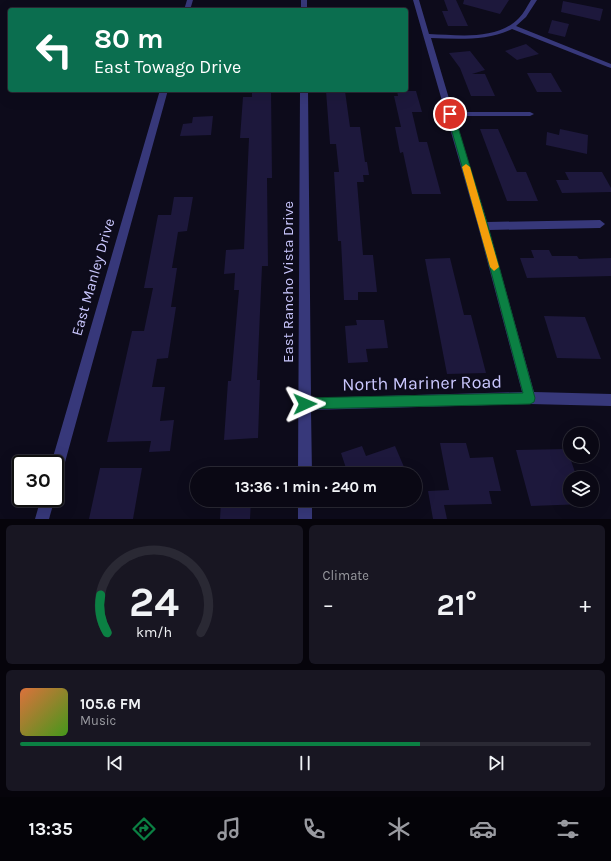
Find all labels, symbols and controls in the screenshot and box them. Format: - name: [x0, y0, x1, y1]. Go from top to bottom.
- text: 80 m: [94, 22, 163, 55]
- icon: left: [28, 24, 80, 76]
- text: East Towago Drive: [94, 56, 241, 78]
- pin: [433, 97, 467, 131]
- icon: arrive: [439, 103, 461, 125]
- street label: East Rancho Vista Drive: [279, 201, 297, 363]
- street label: East Manley Drive: [68, 216, 118, 338]
- street label: North Mariner Road: [342, 371, 502, 395]
- position arrow: [284, 383, 326, 425]
- map controls: [563, 427, 599, 507]
- button: search: [563, 427, 599, 463]
- speed limit sign: 30: [12, 455, 64, 507]
- button: layers: [563, 471, 599, 507]
- text: 13:36 · 1 min · 240 m: [235, 478, 377, 496]
- text: Climate: [323, 568, 369, 583]
- text: 24: [129, 577, 179, 625]
- text: 21°: [436, 587, 477, 623]
- text: −: [323, 592, 334, 618]
- text: +: [579, 592, 591, 618]
- text: km/h: [136, 623, 172, 640]
- text: 105.6 FM: [80, 695, 141, 713]
- text: Music: [80, 713, 116, 728]
- icon: previous: [104, 752, 126, 774]
- icon: pause: [294, 752, 316, 774]
- icon: next: [485, 752, 507, 774]
- icon: directions: [130, 815, 158, 843]
- icon: music: [215, 815, 243, 843]
- icon: phone: [300, 815, 328, 843]
- icon: climate: [385, 815, 413, 843]
- icon: car: [469, 815, 497, 843]
- icon: filters: [554, 815, 582, 843]
- text: 13:35: [28, 818, 73, 840]

